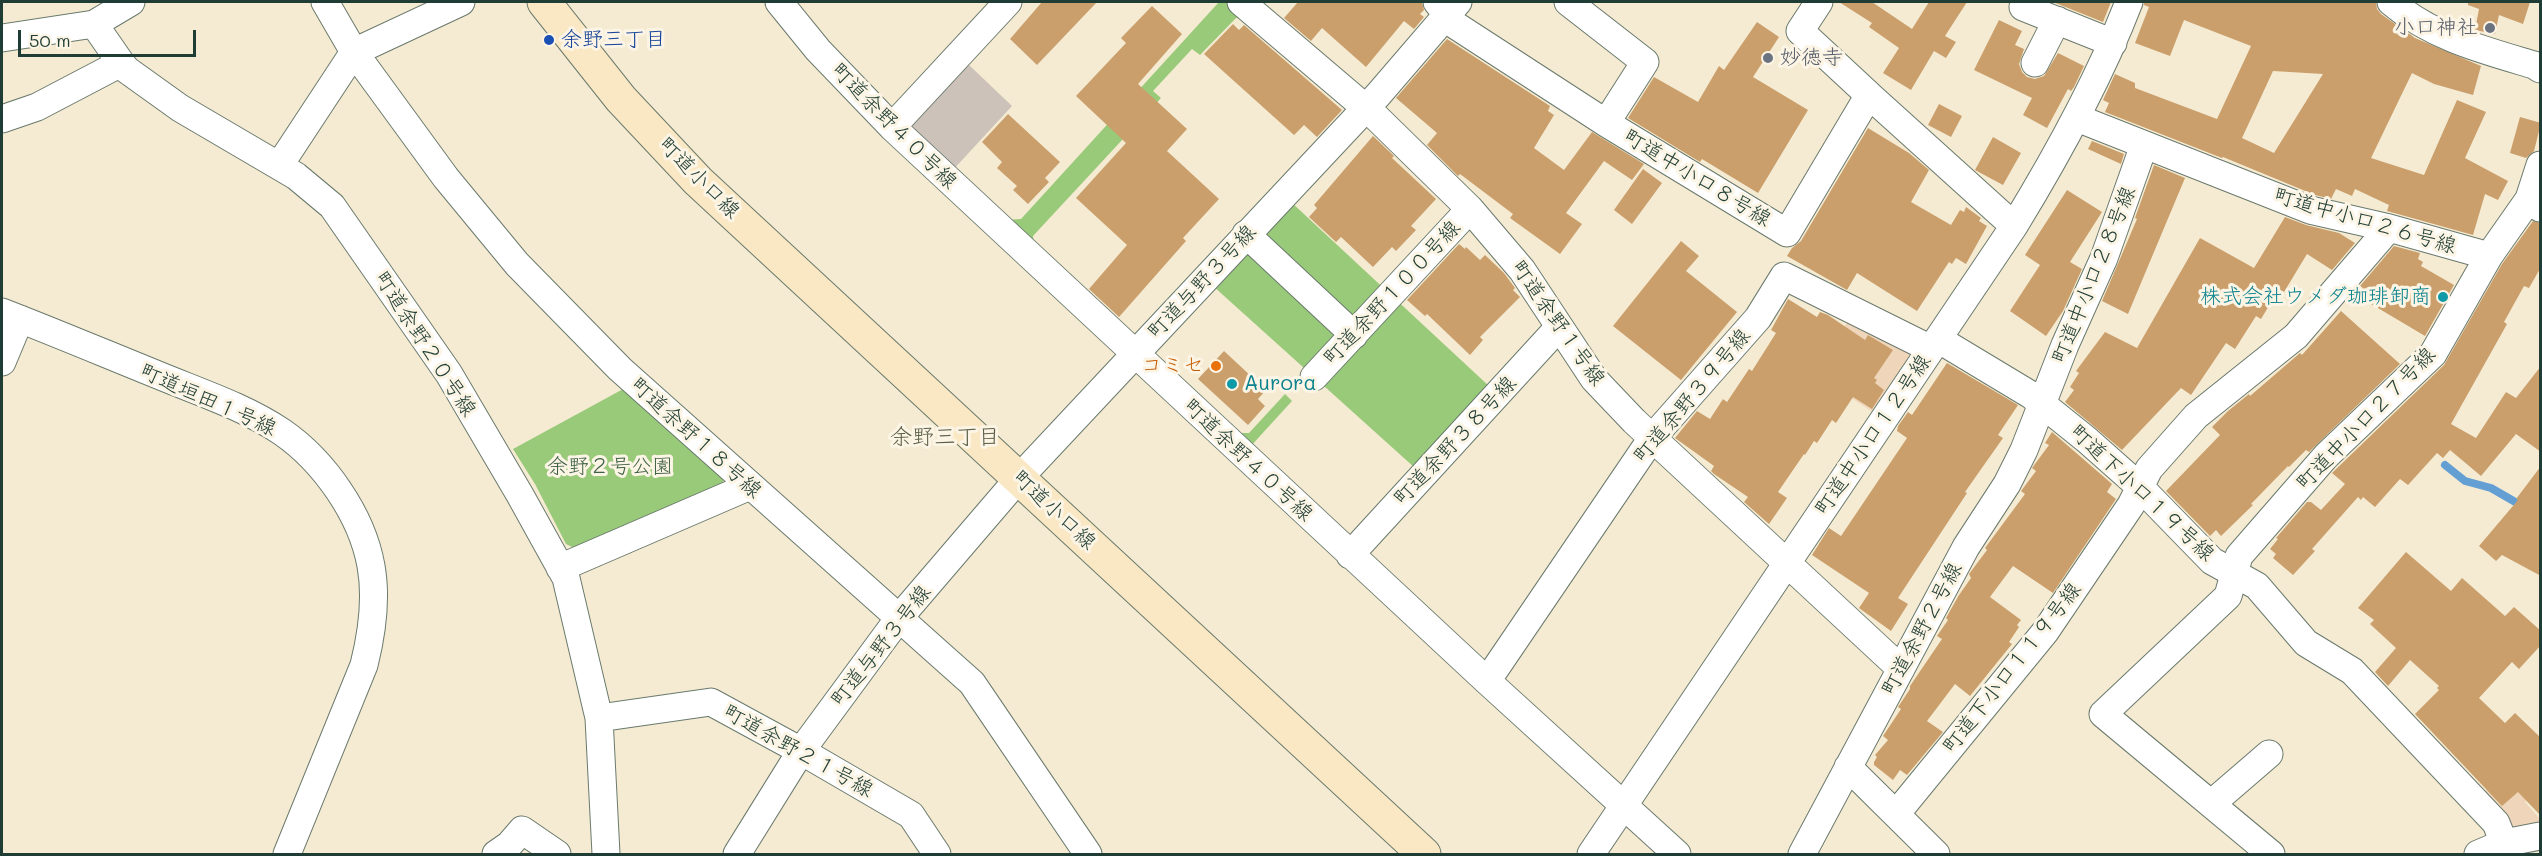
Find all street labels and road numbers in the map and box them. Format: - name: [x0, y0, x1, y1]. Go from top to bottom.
- street label: 町道余野４０号線: [826, 58, 962, 194]
- street label: 町道中小口８号線: [1619, 124, 1775, 232]
- street label: 町道小口線: [653, 132, 745, 224]
- street label: 町道中小口２８号線: [2047, 183, 2141, 367]
- street label: 町道中小口２６号線: [2271, 183, 2459, 259]
- street label: 町道余野１００号線: [1318, 215, 1466, 371]
- street label: 町道与野３号線: [1143, 220, 1261, 344]
- street label: 町道余野１号線: [1506, 256, 1610, 390]
- street label: 町道余野２０号線: [369, 267, 481, 421]
- street label: 町道余野３９号線: [1628, 324, 1756, 468]
- street label: 町道中小口２７号線: [2291, 342, 2441, 496]
- street label: 町道中小口１２号線: [1810, 350, 1936, 520]
- street label: 町道垣田１号線: [136, 359, 280, 441]
- street label: 町道余野３８号線: [1388, 371, 1522, 511]
- street label: 町道余野１８号線: [625, 372, 767, 504]
- street label: 町道余野４０号線: [1178, 393, 1318, 527]
- street label: 町道下小口１９号線: [2064, 419, 2220, 567]
- street label: 町道小口線: [1007, 465, 1101, 555]
- street label: 町道余野２号線: [1876, 558, 1968, 700]
- street label: 町道下小口１１９号線: [1937, 578, 2087, 758]
- street label: 町道与野３号線: [826, 580, 936, 712]
- street label: 町道余野２１号線: [718, 699, 878, 803]

